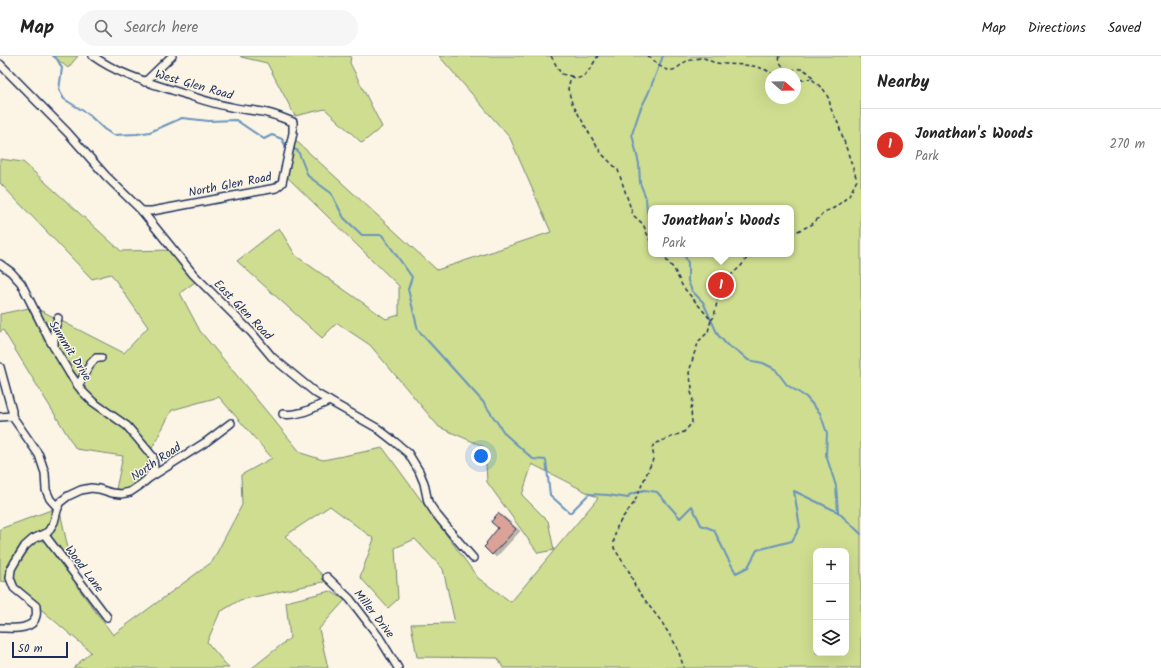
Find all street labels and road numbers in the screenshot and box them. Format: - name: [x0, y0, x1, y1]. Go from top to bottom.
- street label: West Glen Road: [153, 65, 236, 105]
- street label: North Glen Road: [187, 167, 274, 202]
- street label: East Glen Road: [209, 275, 278, 345]
- street label: Summit Drive: [44, 317, 97, 386]
- street label: North Road: [127, 437, 186, 486]
- street label: Wood Lane: [60, 541, 109, 597]
- street label: Miller Drive: [349, 586, 400, 643]

